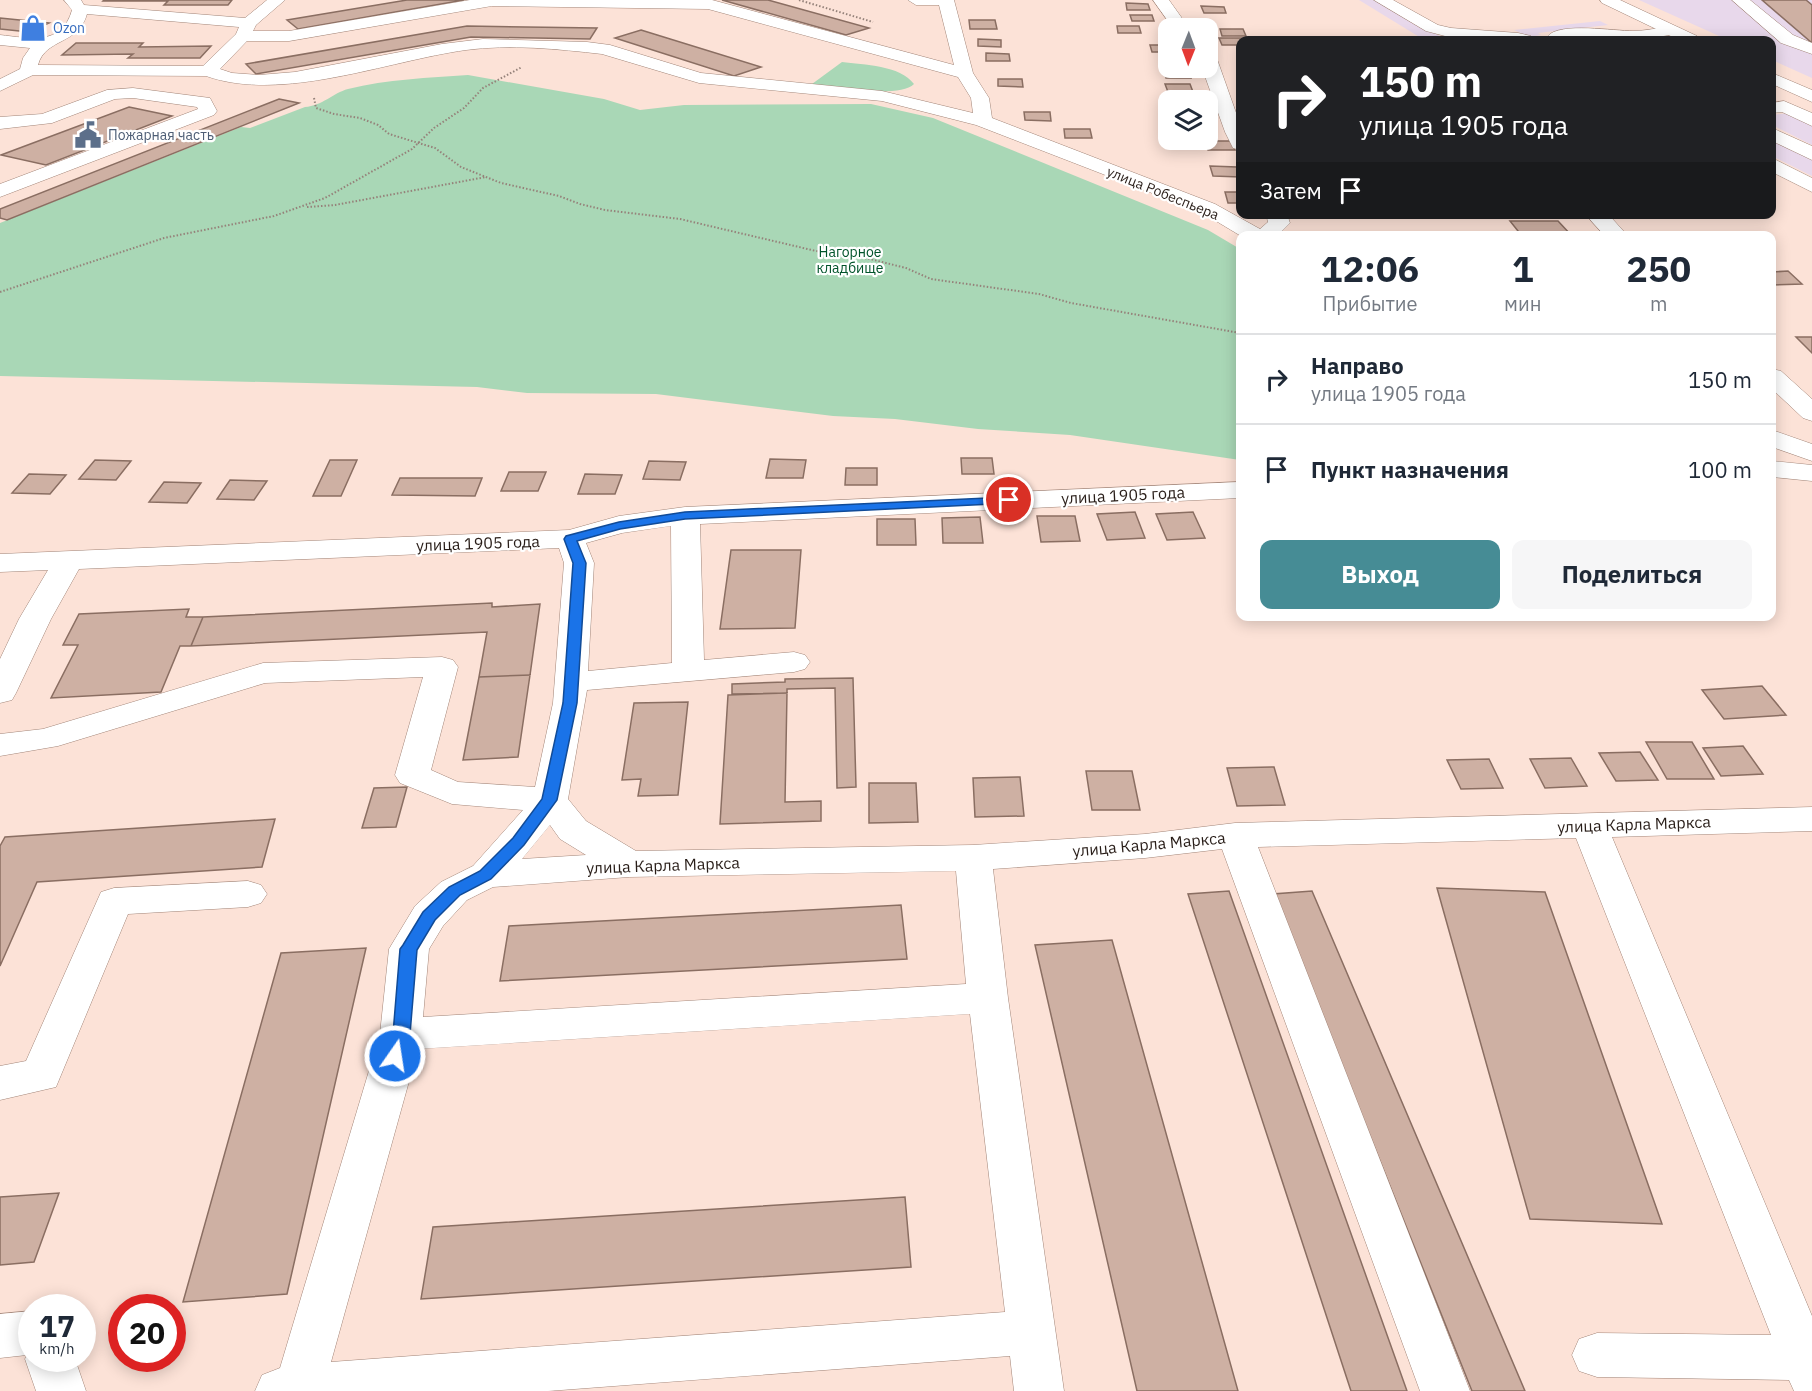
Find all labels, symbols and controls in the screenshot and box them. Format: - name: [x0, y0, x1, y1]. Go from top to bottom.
- shop icon: Ozon: [18, 13, 48, 43]
- north arrow: [1158, 18, 1218, 78]
- map controls: [1158, 18, 1218, 150]
- place label: Ozon: [53, 19, 85, 37]
- text: 150 m: [1359, 54, 1482, 109]
- icon: right: [1260, 60, 1338, 138]
- button: layers: [1158, 90, 1218, 150]
- text: улица 1905 года: [1359, 107, 1568, 142]
- public building icon: Пожарная часть: [73, 120, 103, 150]
- place label: Пожарная часть: [108, 126, 214, 144]
- street label: улица Робеспьера: [1104, 162, 1222, 224]
- icon: arrive: [1334, 174, 1367, 207]
- text: Затем: [1260, 176, 1322, 205]
- park label: Нагорное кладбище: [816, 243, 884, 277]
- text: 12:06: [1321, 245, 1419, 292]
- text: 1: [1512, 245, 1534, 292]
- text: 250: [1626, 245, 1691, 292]
- text: Прибытие: [1322, 290, 1418, 317]
- text: мин: [1504, 290, 1541, 317]
- text: m: [1650, 290, 1667, 317]
- text: Направо: [1311, 351, 1404, 380]
- icon: right: [1260, 363, 1293, 396]
- text: 150 m: [1688, 365, 1752, 394]
- text: улица 1905 года: [1311, 380, 1466, 407]
- icon: arrive: [1260, 453, 1293, 486]
- text: Пункт назначения: [1311, 455, 1509, 484]
- text: 100 m: [1688, 455, 1752, 484]
- pin: [983, 474, 1034, 525]
- street label: улица 1905 года: [1061, 482, 1186, 508]
- icon: arrive: [992, 483, 1025, 516]
- street label: улица 1905 года: [416, 531, 541, 555]
- button: Выход: [1260, 540, 1500, 609]
- button: Поделиться: [1512, 540, 1752, 609]
- street label: улица Карла Маркса: [1557, 811, 1712, 837]
- street label: улица Карла Маркса: [1072, 827, 1227, 861]
- street label: улица Карла Маркса: [586, 852, 741, 878]
- position arrow: [363, 1024, 427, 1088]
- speed limit sign: 20: [108, 1294, 186, 1372]
- text: 17: [39, 1306, 75, 1345]
- text: km/h: [39, 1339, 75, 1358]

